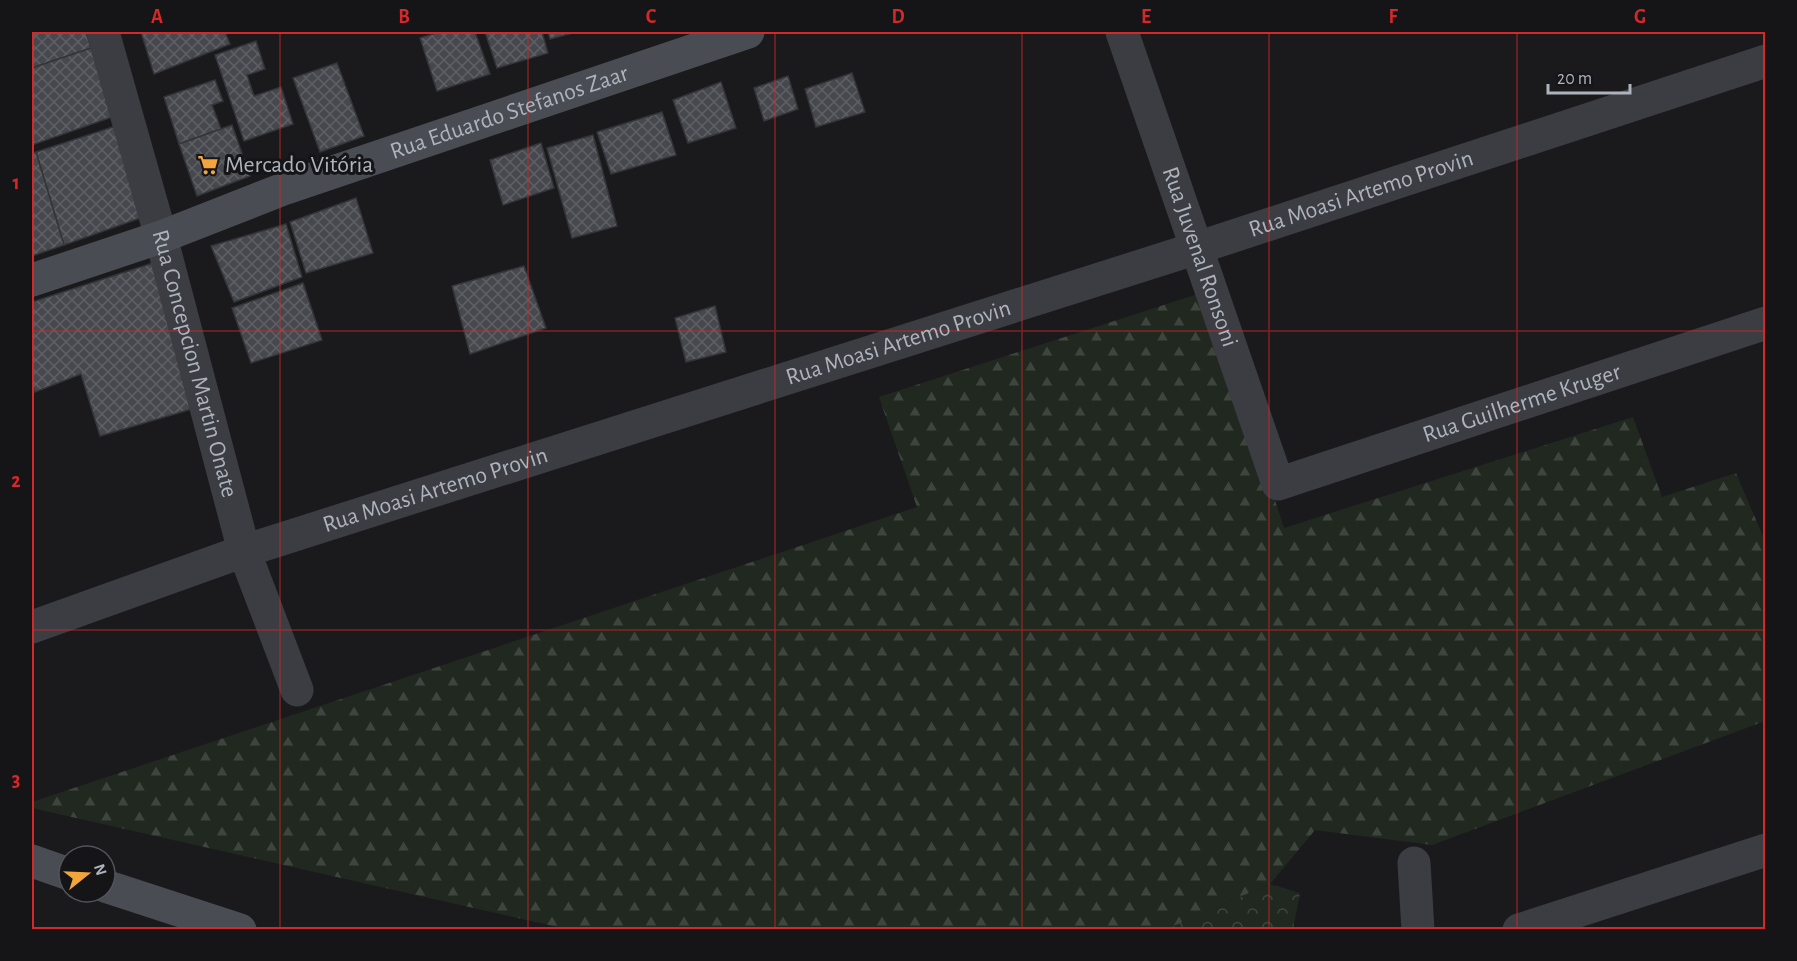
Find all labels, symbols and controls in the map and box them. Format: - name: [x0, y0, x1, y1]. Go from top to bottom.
- text: A: [151, 7, 163, 27]
- text: B: [398, 7, 410, 27]
- text: C: [646, 7, 657, 27]
- text: D: [891, 7, 905, 27]
- text: E: [1141, 7, 1151, 27]
- text: F: [1388, 7, 1398, 27]
- text: G: [1634, 7, 1646, 27]
- scale bar: [1548, 57, 1630, 95]
- street label: Rua Eduardo Stefanos Zaar: [387, 61, 632, 164]
- text: 20 m: [1557, 70, 1592, 88]
- street label: Rua Moasi Artemo Provin: [1246, 146, 1476, 242]
- supermarket icon: Mercado Vitória: [196, 153, 220, 177]
- place label: Mercado Vitória: [225, 153, 373, 177]
- street label: Rua Juvenal Ronsoni: [1158, 164, 1242, 350]
- text: 1: [12, 173, 20, 193]
- street label: Rua Concepcion Martin Onate: [148, 227, 241, 500]
- street label: Rua Moasi Artemo Provin: [783, 296, 1014, 390]
- street label: Rua Guilherme Kruger: [1420, 360, 1624, 447]
- street label: Rua Moasi Artemo Provin: [320, 443, 551, 537]
- text: 2: [11, 471, 21, 491]
- text: 3: [12, 770, 20, 790]
- north arrow: [57, 844, 117, 904]
- text: N: [91, 862, 110, 877]

